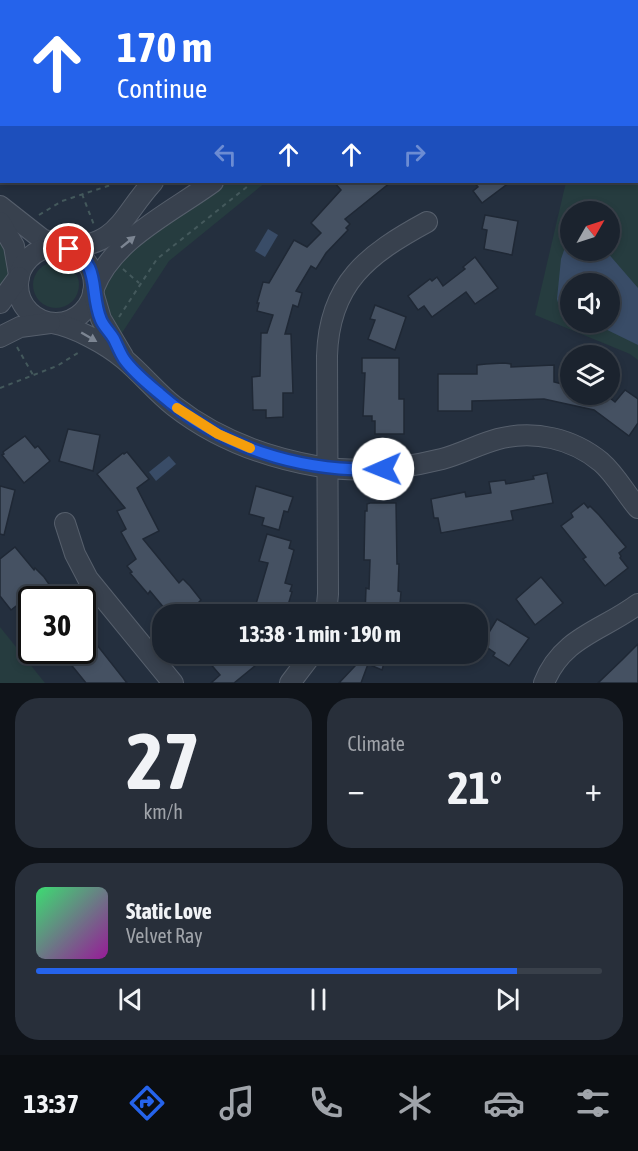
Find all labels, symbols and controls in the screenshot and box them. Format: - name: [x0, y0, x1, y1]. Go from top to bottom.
- text: 170 m: [117, 23, 212, 71]
- icon: ahead: [18, 24, 96, 102]
- text: Continue: [117, 73, 207, 104]
- icon: left: [209, 138, 242, 171]
- icon: ahead: [272, 138, 305, 171]
- icon: ahead: [335, 138, 368, 171]
- icon: right: [398, 138, 431, 171]
- north arrow: [560, 201, 620, 261]
- map controls: [560, 201, 620, 405]
- pin: [43, 223, 94, 274]
- icon: arrive: [52, 232, 85, 265]
- one-way arrow: [121, 237, 136, 249]
- button: sound: [560, 273, 620, 333]
- one-way arrow: [81, 332, 97, 343]
- button: layers: [560, 345, 620, 405]
- position arrow: [351, 437, 415, 501]
- speed limit sign: 30: [18, 586, 96, 664]
- text: 13:38 · 1 min · 190 m: [239, 621, 401, 647]
- text: 27: [127, 716, 200, 806]
- text: Climate: [348, 732, 405, 755]
- text: 21°: [447, 762, 502, 814]
- text: −: [348, 770, 365, 808]
- text: +: [585, 770, 602, 808]
- text: km/h: [143, 800, 183, 823]
- text: Static Love: [126, 898, 212, 924]
- text: Velvet Ray: [126, 924, 203, 947]
- icon: previous: [114, 983, 147, 1016]
- icon: pause: [302, 983, 335, 1016]
- icon: next: [491, 983, 524, 1016]
- icon: directions: [126, 1082, 168, 1124]
- icon: music: [216, 1082, 258, 1124]
- icon: phone: [305, 1082, 347, 1124]
- icon: climate: [394, 1082, 436, 1124]
- icon: car: [483, 1082, 525, 1124]
- icon: filters: [572, 1082, 614, 1124]
- text: 13:37: [24, 1088, 79, 1119]

